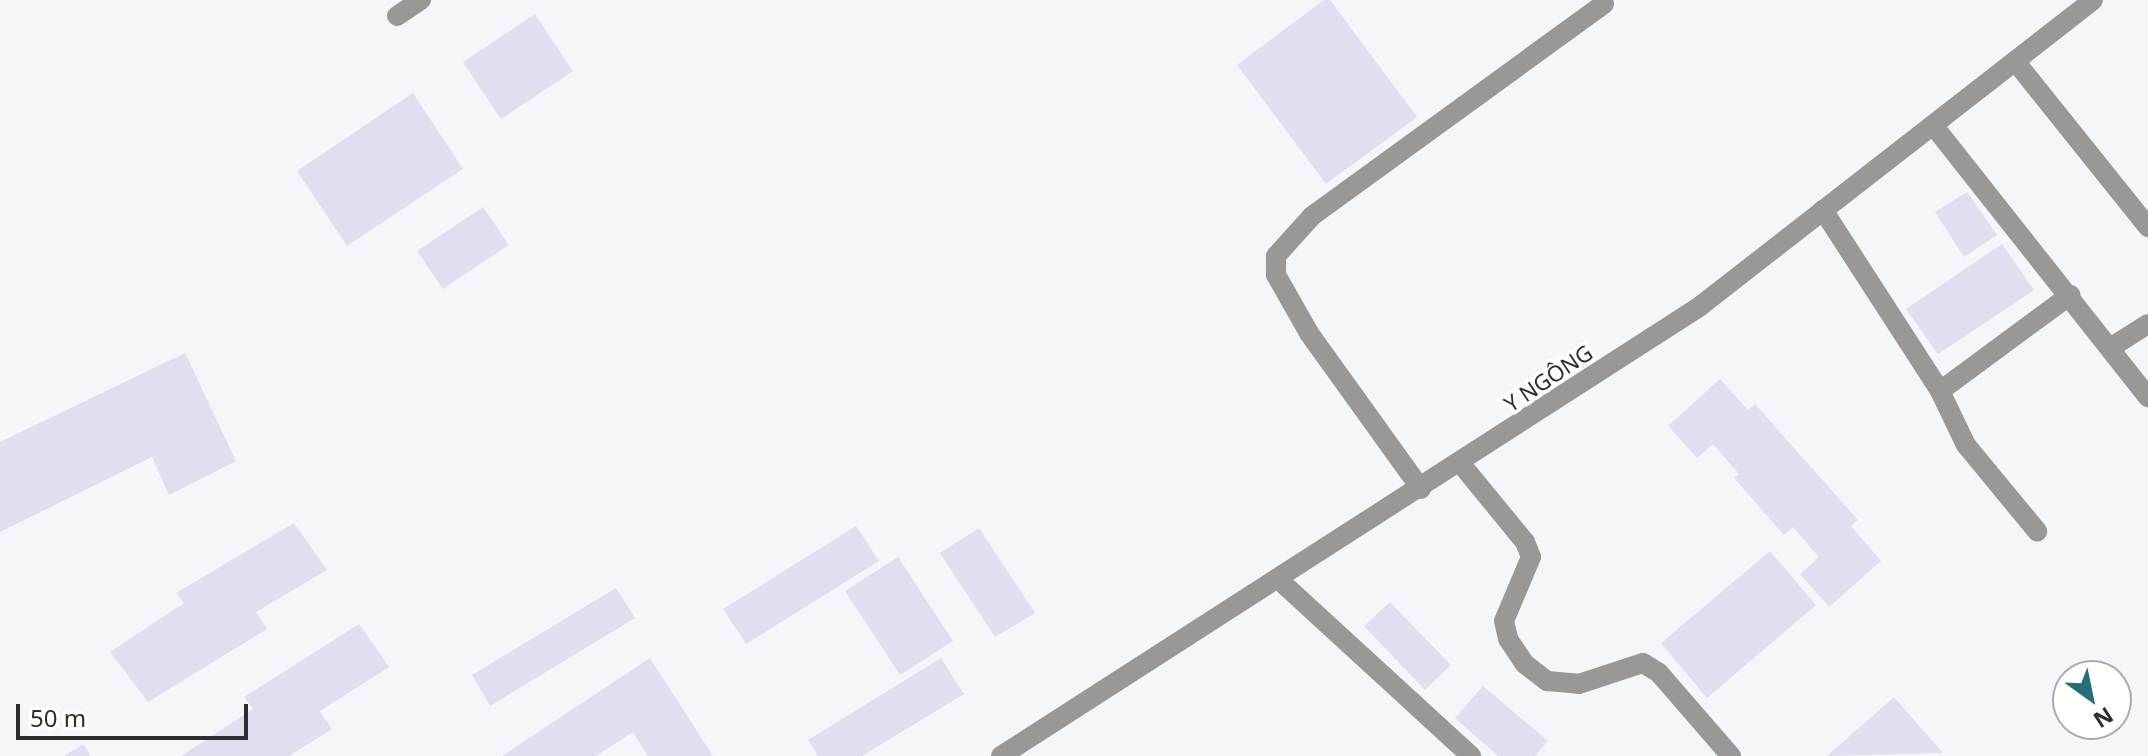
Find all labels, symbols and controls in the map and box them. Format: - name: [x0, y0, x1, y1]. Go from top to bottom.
- street label: Y NGÔNG: [1499, 339, 1597, 417]
- north arrow: [2052, 660, 2132, 740]
- scale bar: [20, 688, 252, 738]
- text: 50 m: [30, 701, 86, 734]
- text: N: [2088, 701, 2120, 736]

